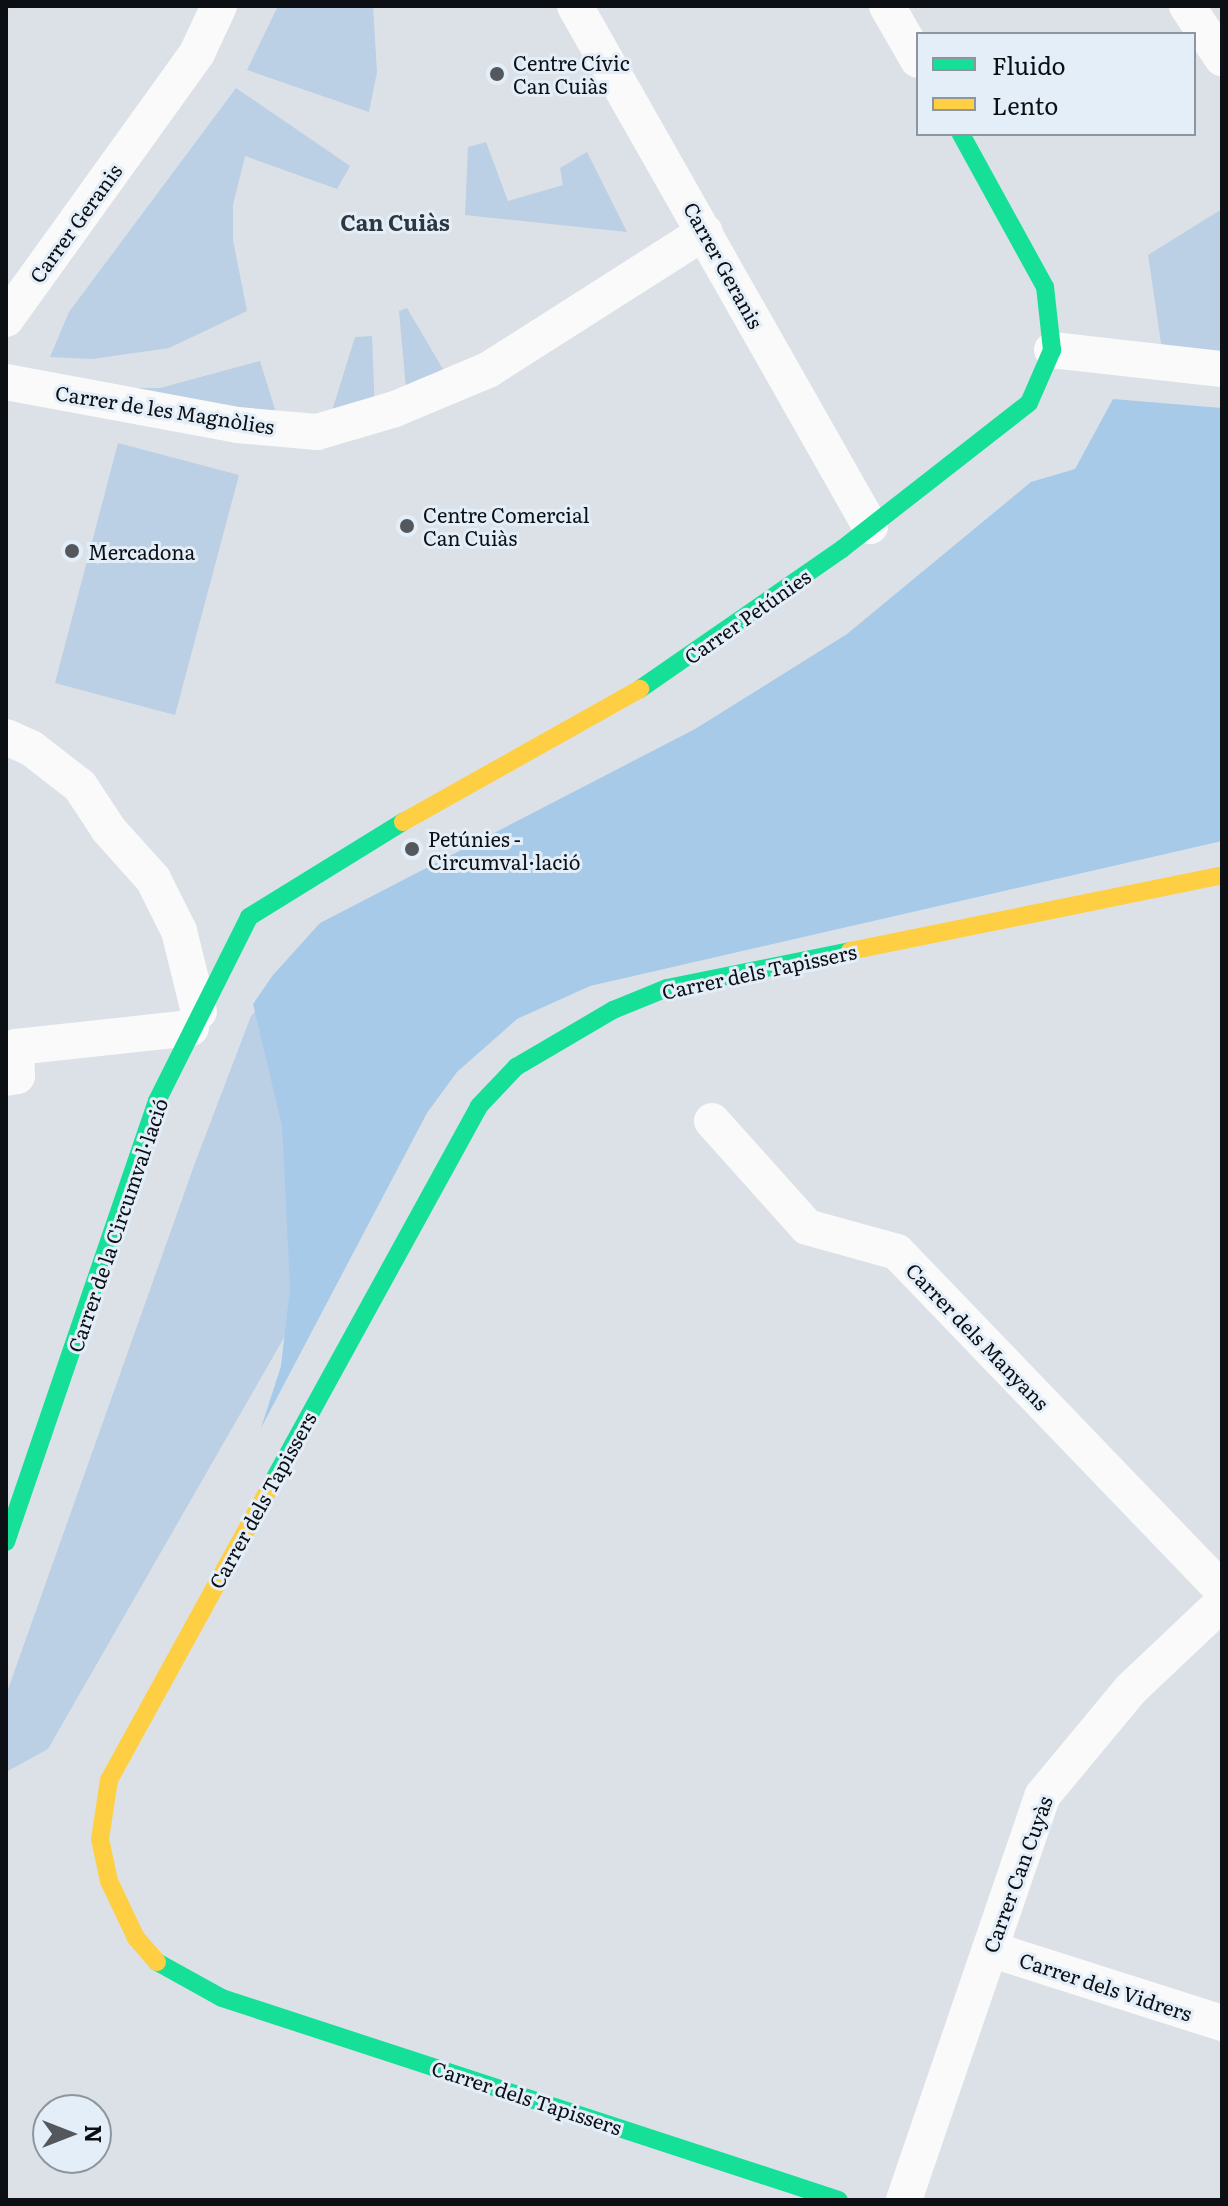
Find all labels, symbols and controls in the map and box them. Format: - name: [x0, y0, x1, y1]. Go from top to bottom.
- legend: [916, 32, 1196, 136]
- text: Fluido: [992, 47, 1066, 82]
- place label: Centre Cívic Can Cuiàs: [513, 50, 630, 97]
- marker: Centre Cívic Can Cuiàs: [488, 65, 506, 83]
- text: Lento: [992, 87, 1058, 122]
- street label: Carrer Geranis: [24, 159, 126, 287]
- street label: Carrer Geranis: [679, 198, 769, 332]
- district label: Can Cuiàs: [340, 209, 450, 235]
- street label: Carrer de les Magnòlies: [54, 380, 276, 438]
- place label: Centre Comercial Can Cuiàs: [423, 502, 589, 549]
- marker: Centre Comercial Can Cuiàs: [398, 517, 416, 535]
- place label: Mercadona: [88, 539, 195, 563]
- marker: Mercadona: [63, 542, 81, 560]
- street label: Carrer Petúnies: [679, 564, 815, 668]
- place label: Petúnies - Circumval·lació: [428, 826, 581, 873]
- marker: Petúnies - Circumval·lació: [403, 840, 421, 858]
- street label: Carrer dels Tapissers: [660, 939, 858, 1003]
- street label: Carrer de la Circumval·lació: [62, 1095, 172, 1355]
- street label: Carrer dels Manyans: [902, 1258, 1054, 1414]
- street label: Carrer dels Tapissers: [203, 1407, 321, 1593]
- street label: Carrer Can Cuyàs: [978, 1792, 1056, 1956]
- street label: Carrer dels Vidrers: [1017, 1947, 1195, 2025]
- street label: Carrer dels Tapissers: [429, 2055, 625, 2139]
- north arrow: [32, 2094, 112, 2174]
- text: N: [78, 2125, 111, 2143]

